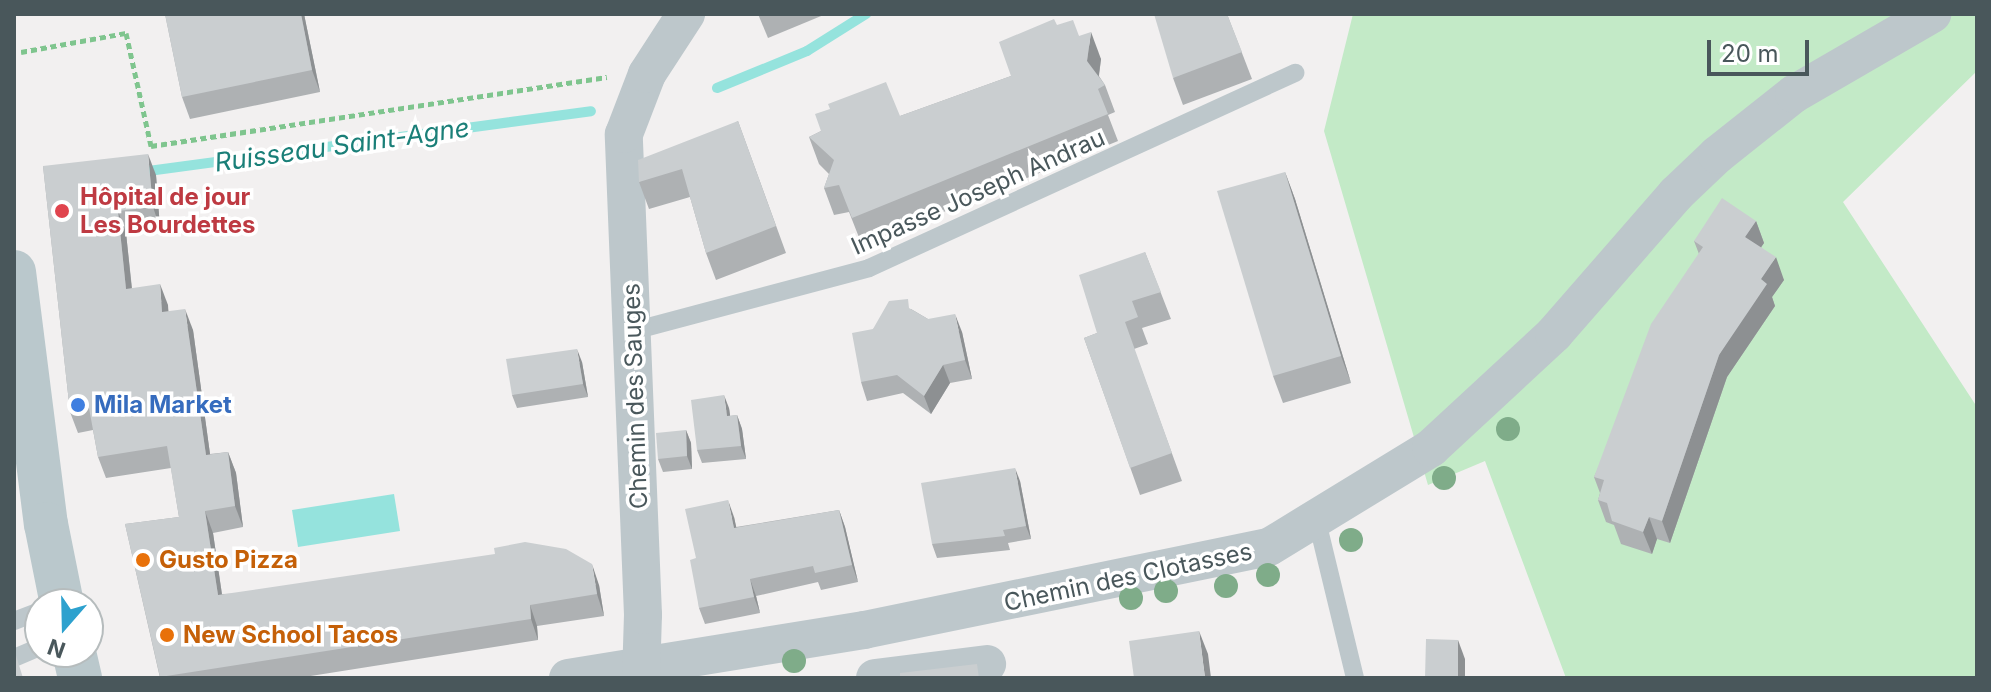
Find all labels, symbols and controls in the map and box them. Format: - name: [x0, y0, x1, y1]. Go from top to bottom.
- scale bar: [1711, 24, 1813, 74]
- text: 20 m: [1721, 39, 1779, 68]
- water label: Ruisseau Saint-Agne: [213, 112, 471, 178]
- street label: Impasse Joseph Andrau: [847, 123, 1109, 261]
- place label: Hôpital de jour Les Bourdettes: [80, 183, 255, 239]
- marker: Hôpital de jour Les Bourdettes: [51, 200, 73, 222]
- street label: Chemin des Sauges: [617, 283, 653, 509]
- place label: Mila Market: [94, 391, 232, 419]
- marker: Mila Market: [69, 396, 87, 414]
- street label: Chemin des Clotasses: [1001, 537, 1255, 617]
- place label: Gusto Pizza: [159, 546, 298, 574]
- marker: Gusto Pizza: [134, 551, 152, 569]
- north arrow: [24, 588, 104, 668]
- place label: New School Tacos: [183, 621, 398, 649]
- marker: New School Tacos: [158, 626, 176, 644]
- text: N: [44, 634, 69, 664]

